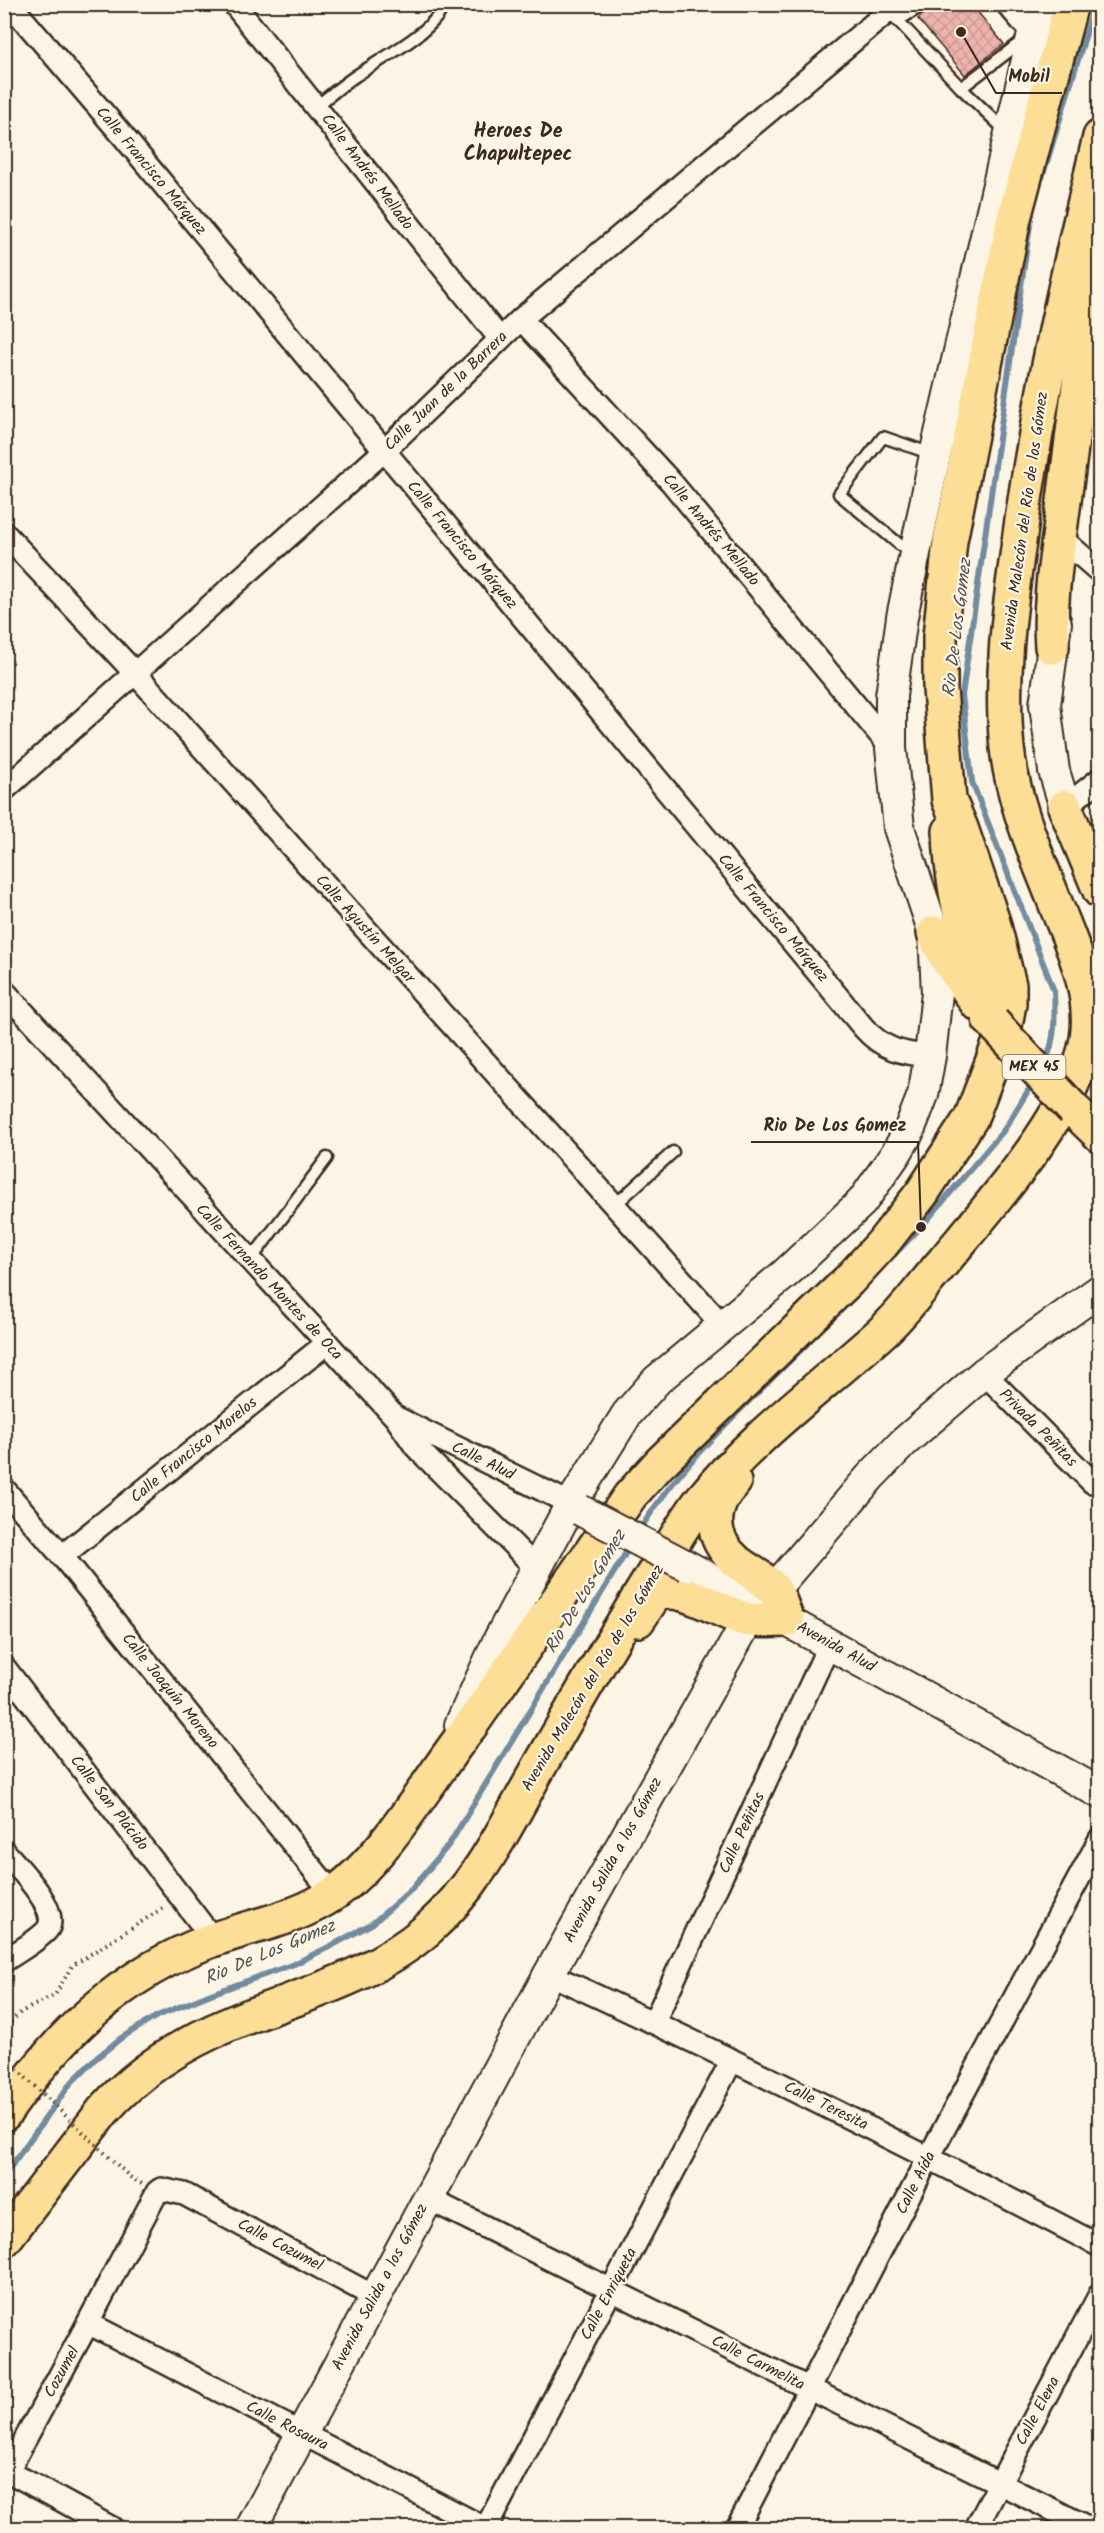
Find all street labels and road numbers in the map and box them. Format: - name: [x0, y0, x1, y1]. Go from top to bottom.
- street label: Calle Francisco Márquez: [89, 101, 213, 241]
- street label: Calle Andrés Mellado: [315, 108, 419, 236]
- street label: Calle Juan de la Barrera: [378, 325, 514, 457]
- street label: Avenida Malecón del Río de los Gómez: [994, 390, 1056, 652]
- street label: Calle Andrés Mellado: [656, 468, 766, 592]
- street label: Calle Francisco Márquez: [400, 475, 524, 615]
- street label: Calle Francisco Márquez: [711, 848, 835, 988]
- street label: Calle Agustín Melgar: [309, 869, 422, 990]
- road number: MEX 45: [1002, 1055, 1066, 1079]
- street label: Calle Fernando Montes de Oca: [189, 1198, 349, 1366]
- street label: Privada Peñitas: [993, 1383, 1083, 1473]
- street label: Calle Francisco Morelos: [125, 1391, 263, 1509]
- street label: Calle Alud: [447, 1435, 520, 1488]
- street label: Avenida Malecón del Río de los Gómez: [515, 1560, 671, 1796]
- street label: Avenida Alud: [792, 1615, 881, 1680]
- street label: Calle Joaquín Moreno: [115, 1628, 225, 1754]
- street label: Calle San Plácido: [63, 1750, 155, 1856]
- street label: Avenida Salida a los Gómez: [557, 1773, 669, 1947]
- street label: Calle Peñitas: [712, 1788, 772, 1878]
- street label: Calle Teresita: [780, 2075, 872, 2137]
- street label: Calle Aída: [890, 2147, 942, 2219]
- street label: Avenida Salida a los Gómez: [325, 2199, 435, 2375]
- street label: Calle Cozumel: [233, 2212, 327, 2278]
- street label: Calle Enriqueta: [574, 2243, 644, 2345]
- street label: Calle Carmelita: [707, 2329, 809, 2397]
- street label: Cozumel: [38, 2342, 86, 2402]
- street label: Calle Elena: [1009, 2372, 1067, 2450]
- street label: Calle Rosaura: [241, 2394, 333, 2458]

